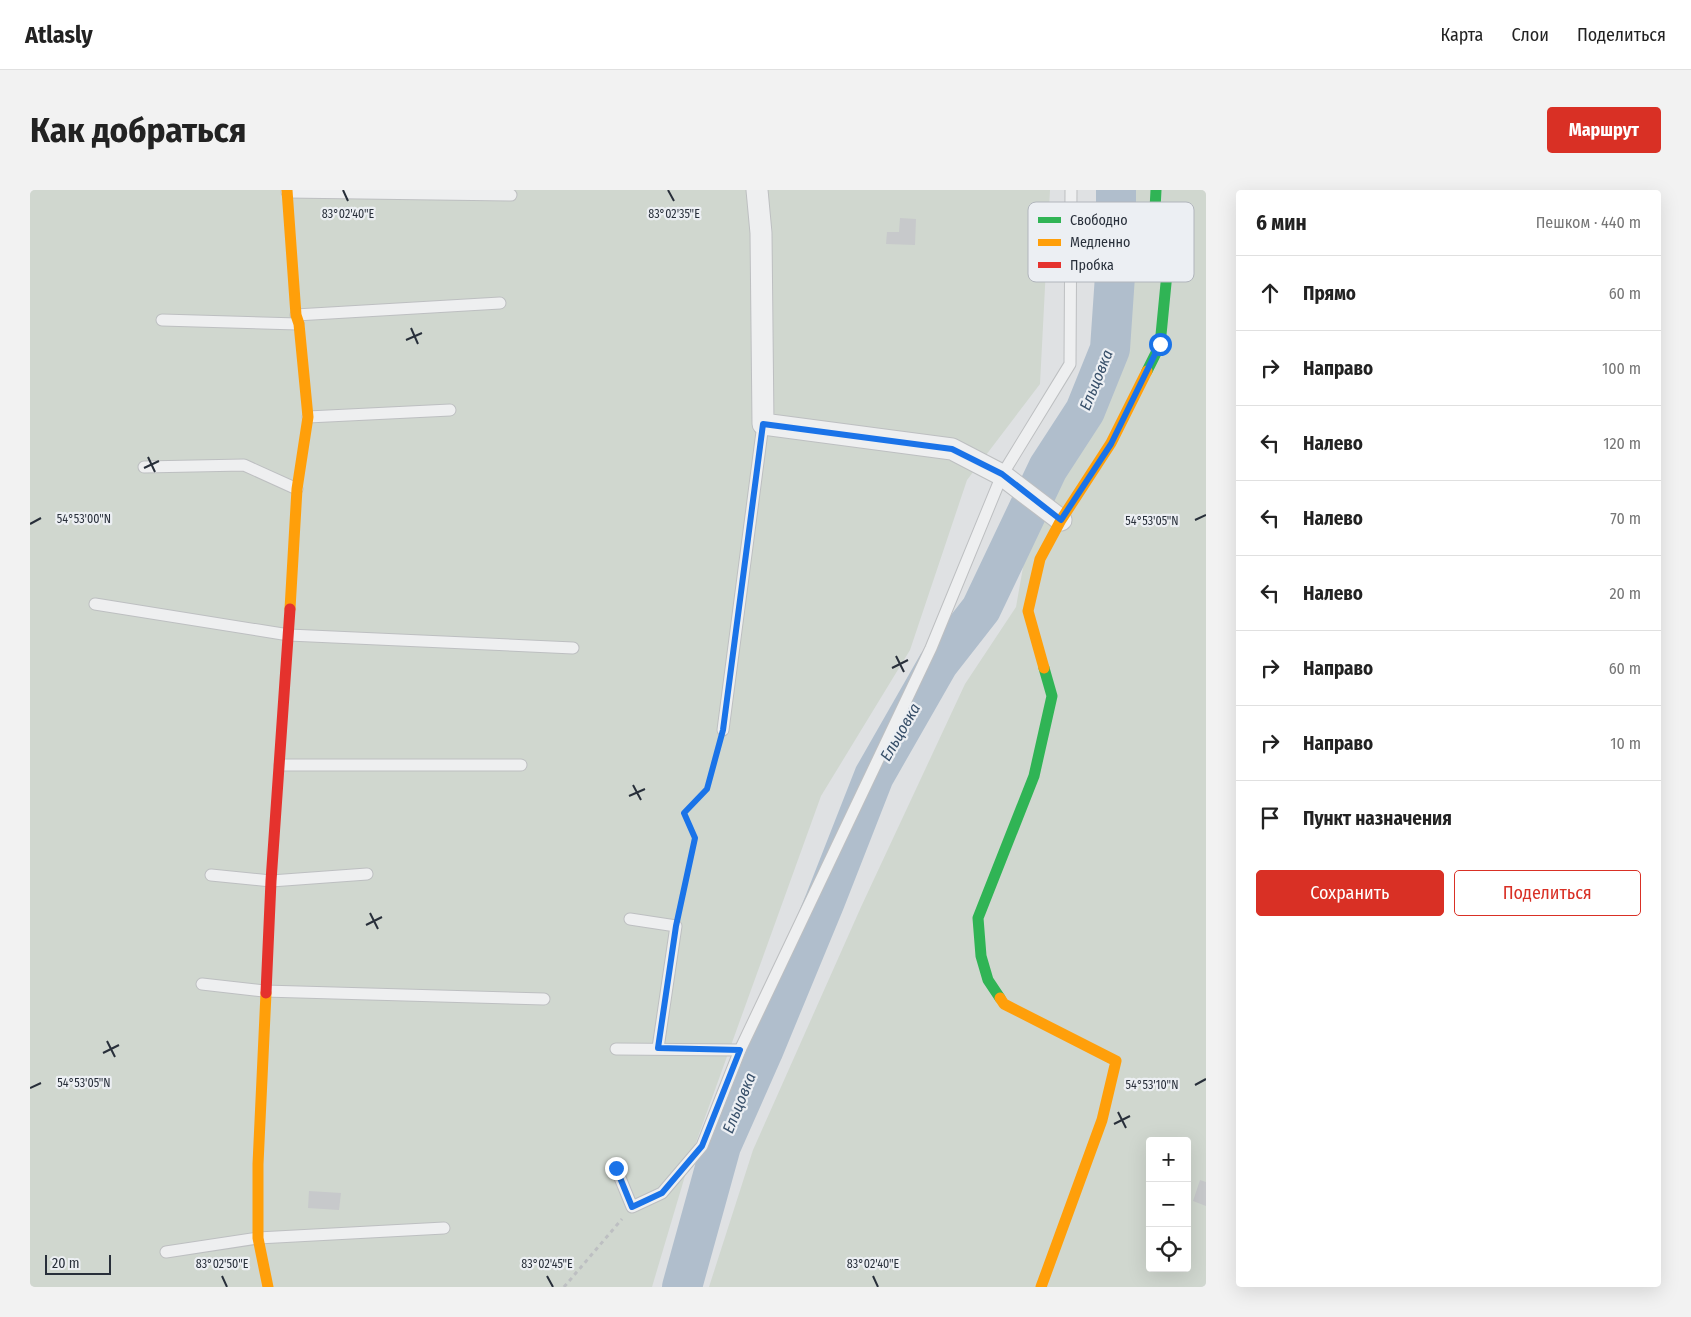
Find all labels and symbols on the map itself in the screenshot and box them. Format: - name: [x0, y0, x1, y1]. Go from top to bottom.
- legend: [1028, 202, 1194, 282]
- text: 83°02'40"E: [322, 207, 375, 221]
- text: 83°02'35"E: [648, 207, 700, 221]
- text: Свободно: [1070, 212, 1128, 229]
- text: Медленно: [1070, 234, 1130, 251]
- text: Пробка: [1070, 257, 1114, 274]
- route start: [1149, 333, 1172, 356]
- water label: Ельцовка: [1075, 347, 1117, 413]
- text: 54°53'00"N: [57, 512, 111, 526]
- text: 54°53'05"N: [1125, 514, 1179, 528]
- water label: Ельцовка: [876, 700, 924, 764]
- water label: Ельцовка: [718, 1070, 760, 1136]
- text: 54°53'05"N: [57, 1076, 111, 1090]
- text: 54°53'10"N: [1126, 1078, 1178, 1092]
- route end: [605, 1157, 628, 1180]
- scale bar: [45, 1252, 111, 1275]
- text: 83°02'50"E: [196, 1257, 249, 1271]
- text: 83°02'45"E: [521, 1257, 573, 1271]
- text: 83°02'40"E: [847, 1257, 900, 1271]

